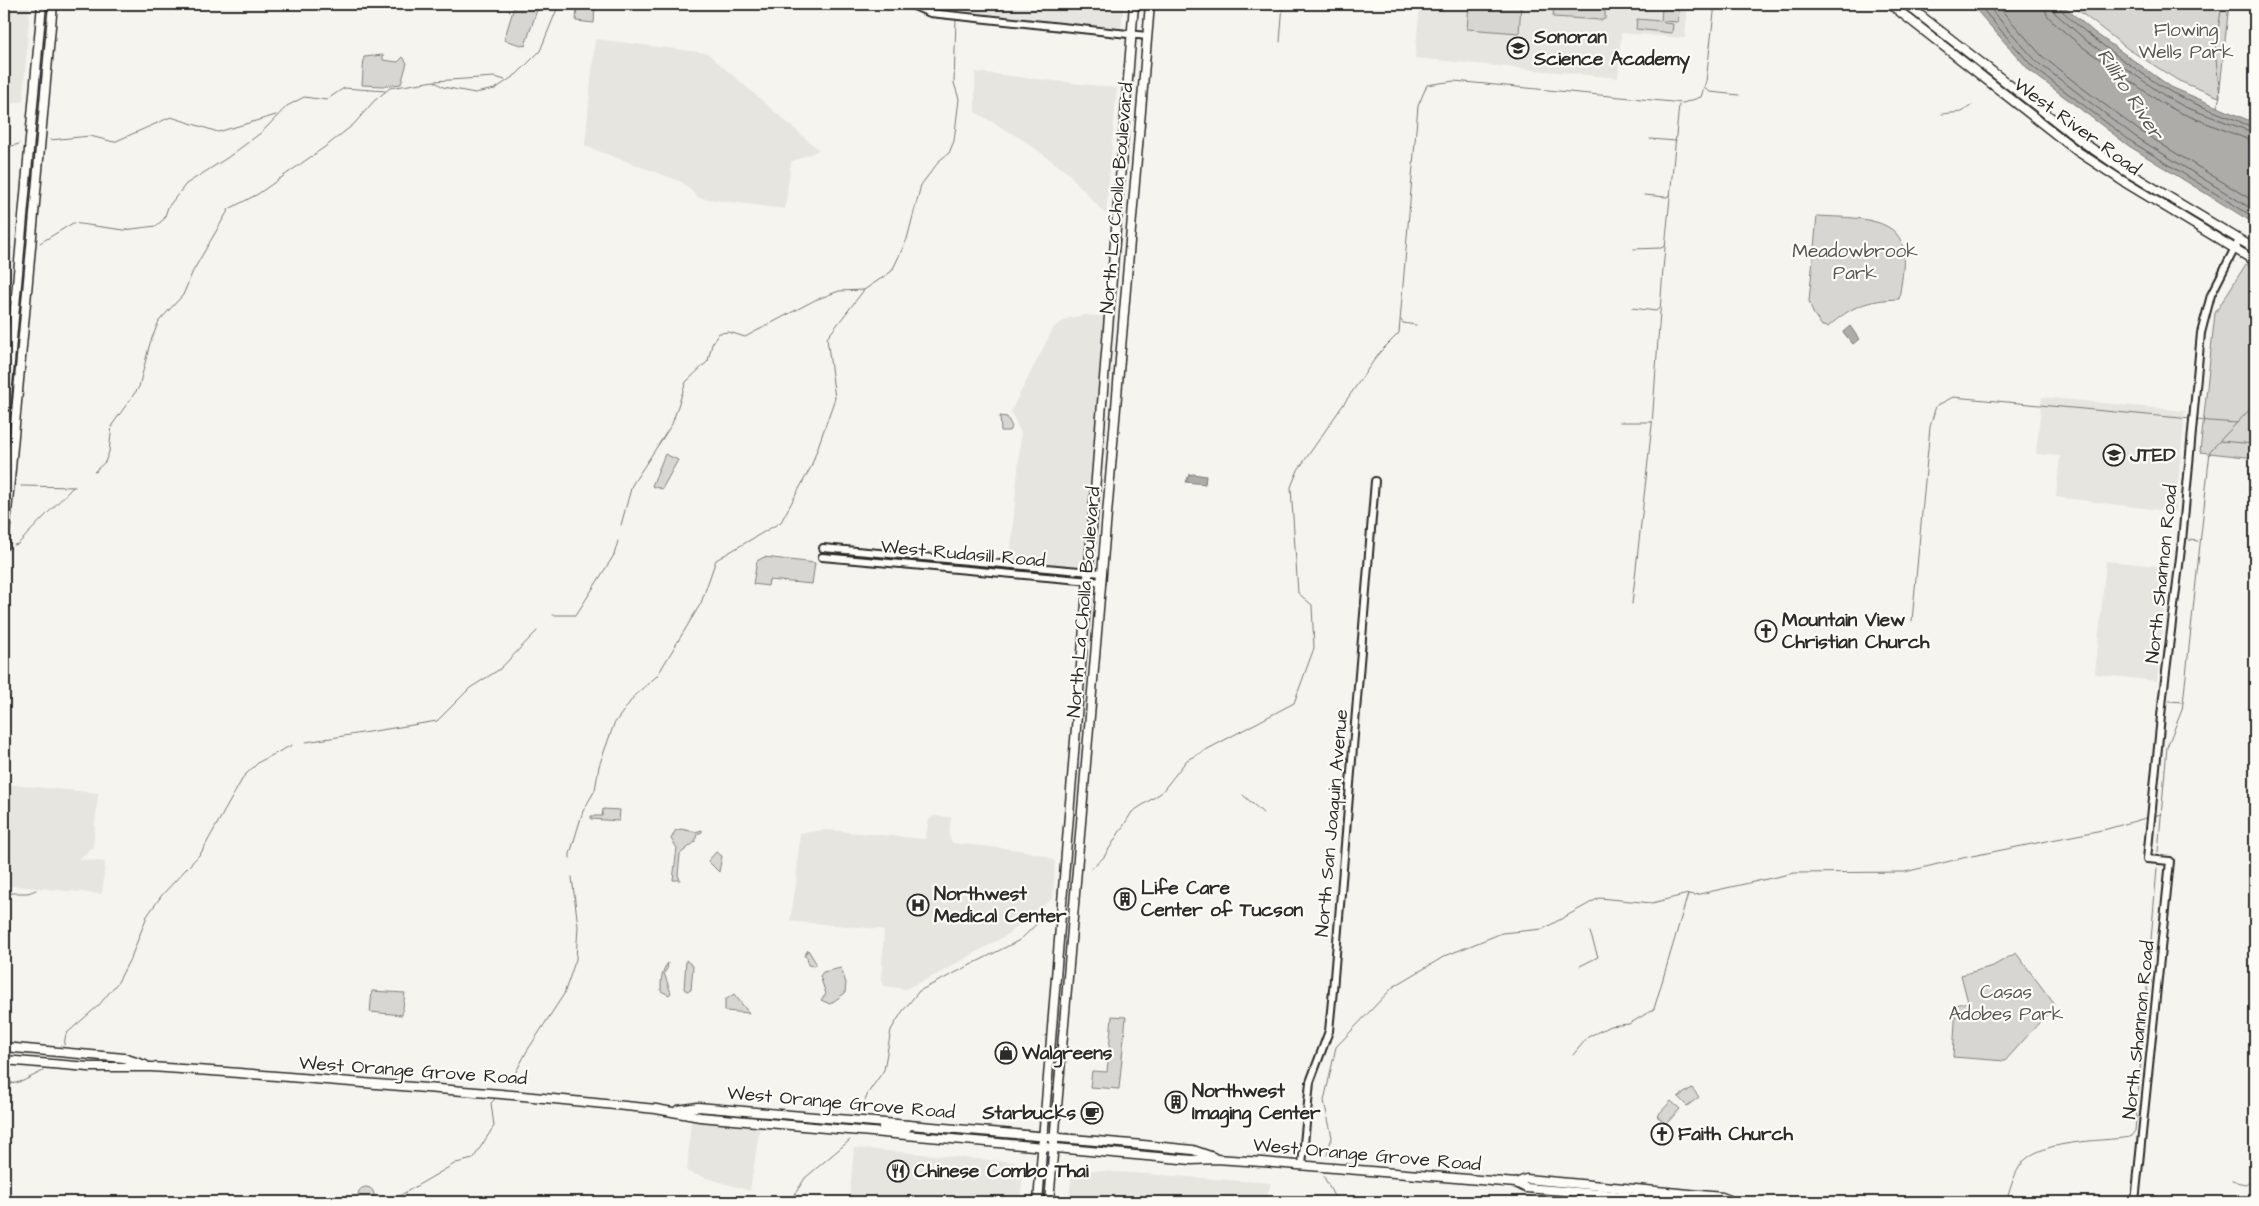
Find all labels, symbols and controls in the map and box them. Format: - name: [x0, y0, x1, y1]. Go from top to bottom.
- park label: Flowing Wells Park: [2138, 17, 2234, 66]
- place label: Sonoran Science Academy: [1533, 24, 1690, 74]
- school or university icon: Sonoran Science Academy: [1506, 36, 1530, 60]
- water label: Rillito River: [2090, 43, 2171, 147]
- street label: West River Road: [2008, 72, 2146, 183]
- street label: North La Cholla Boulevard: [1093, 81, 1141, 315]
- park label: Meadowbrook Park: [1792, 238, 1918, 287]
- place label: JTED: [2129, 442, 2176, 469]
- school or university icon: JTED: [2102, 443, 2126, 467]
- street label: North Shannon Road: [2139, 483, 2185, 665]
- street label: North La Cholla Boulevard: [1060, 485, 1108, 719]
- street label: West Rudasill Road: [880, 533, 1047, 575]
- place label: Mountain View Christian Church: [1782, 607, 1930, 656]
- church icon: Mountain View Christian Church: [1754, 619, 1778, 643]
- street label: North San Joaquin Avenue: [1309, 708, 1355, 938]
- place label: Life Care Center of Tucson: [1141, 875, 1304, 924]
- place label: Northwest Medical Center: [934, 881, 1067, 930]
- building icon: Life Care Center of Tucson: [1113, 887, 1137, 911]
- hospital icon: Northwest Medical Center: [906, 893, 930, 917]
- street label: North Shannon Road: [2116, 939, 2162, 1121]
- park label: Casas Adobes Park: [1949, 979, 2064, 1028]
- place label: Walgreens: [1021, 1040, 1113, 1068]
- shop icon: Walgreens: [994, 1041, 1018, 1065]
- street label: West Orange Grove Road: [298, 1050, 528, 1093]
- place label: Northwest Imaging Center: [1192, 1078, 1321, 1128]
- street label: West Orange Grove Road: [726, 1080, 956, 1127]
- building icon: Northwest Imaging Center: [1164, 1090, 1188, 1114]
- place label: Starbucks: [981, 1100, 1076, 1127]
- cafe icon: Starbucks: [1080, 1101, 1104, 1125]
- place label: Faith Church: [1678, 1121, 1793, 1148]
- church icon: Faith Church: [1650, 1122, 1674, 1146]
- street label: West Orange Grove Road: [1252, 1132, 1482, 1179]
- place label: Chinese Combo Thai: [914, 1158, 1089, 1185]
- restaurant icon: Chinese Combo Thai: [886, 1159, 910, 1183]

